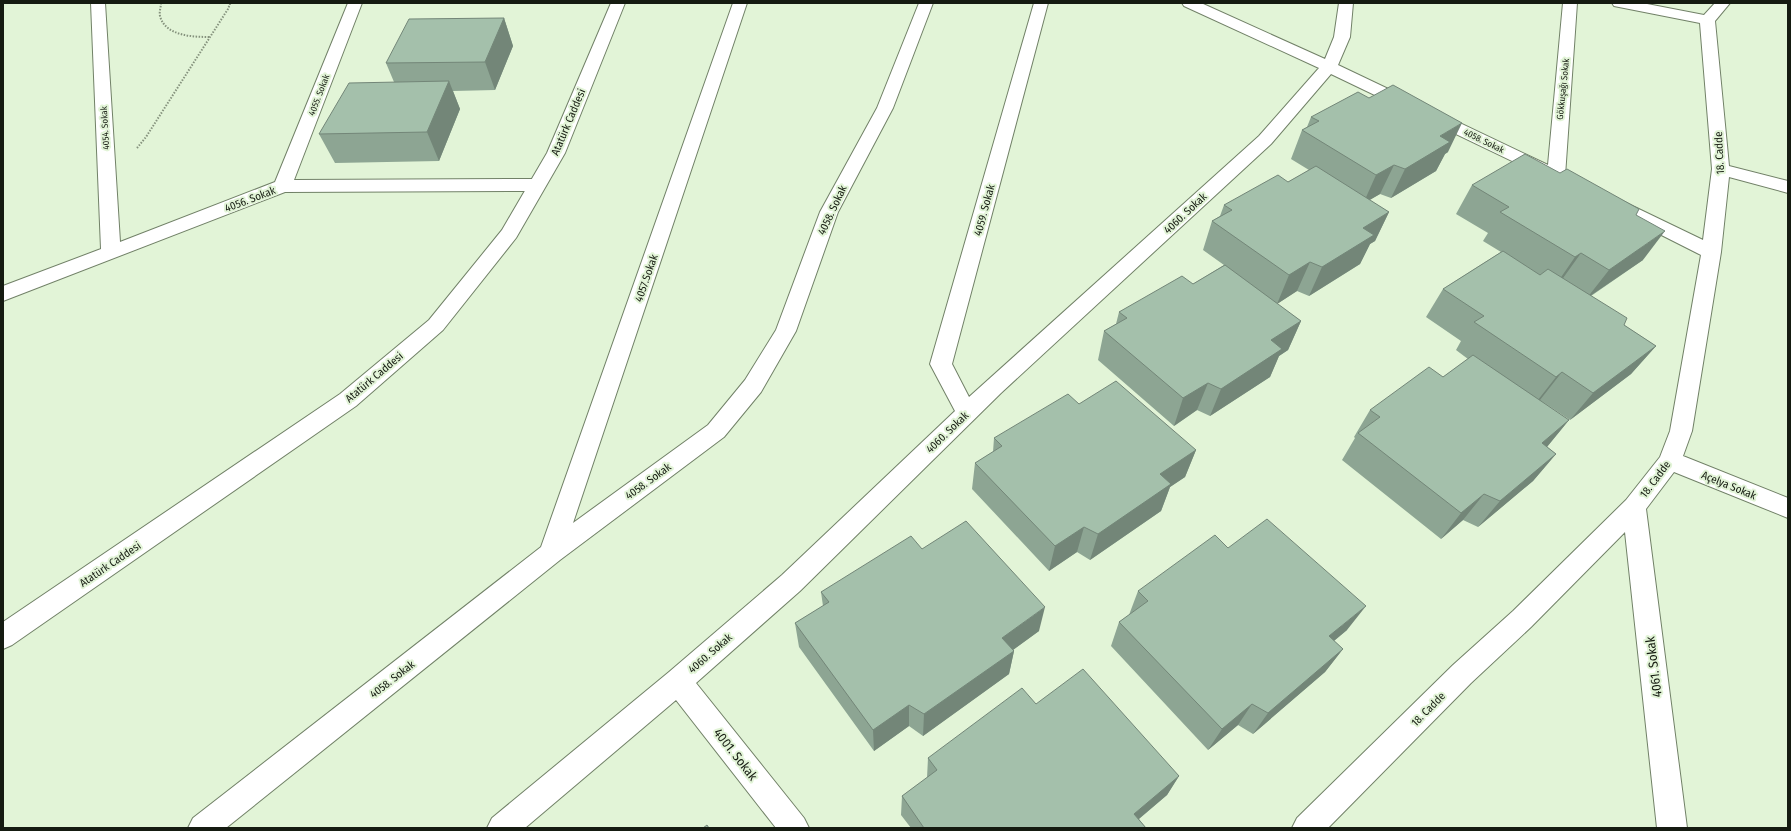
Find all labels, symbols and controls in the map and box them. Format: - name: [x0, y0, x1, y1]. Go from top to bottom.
- street label: Gökkuşağı Sokak: [1555, 57, 1571, 120]
- street label: 4055. Sokak: [307, 72, 332, 117]
- street label: Atatürk Caddesi: [549, 87, 588, 157]
- street label: 4054. Sokak: [99, 105, 111, 150]
- street label: 4058. Sokak: [1462, 127, 1506, 155]
- street label: 18. Cadde: [1712, 131, 1727, 175]
- street label: 4059. Sokak: [971, 182, 998, 237]
- street label: 4058. Sokak: [815, 183, 850, 237]
- street label: 4056. Sokak: [223, 184, 278, 215]
- street label: 4060. Sokak: [1161, 190, 1210, 236]
- street label: 4057.Sokak: [632, 252, 661, 304]
- street label: Atatürk Caddesi: [343, 349, 406, 405]
- street label: 4060. Sokak: [923, 408, 972, 456]
- street label: 18. Cadde: [1637, 458, 1673, 500]
- street label: 4058. Sokak: [623, 460, 674, 502]
- street label: Açelya Sokak: [1700, 469, 1759, 503]
- street label: Atatürk Caddesi: [77, 539, 144, 590]
- street label: 4060. Sokak: [686, 630, 736, 676]
- street label: 4061. Sokak: [1642, 635, 1665, 698]
- street label: 4058. Sokak: [367, 657, 418, 701]
- street label: 18. Cadde: [1409, 690, 1448, 729]
- street label: 4001. Sokak: [711, 725, 761, 784]

